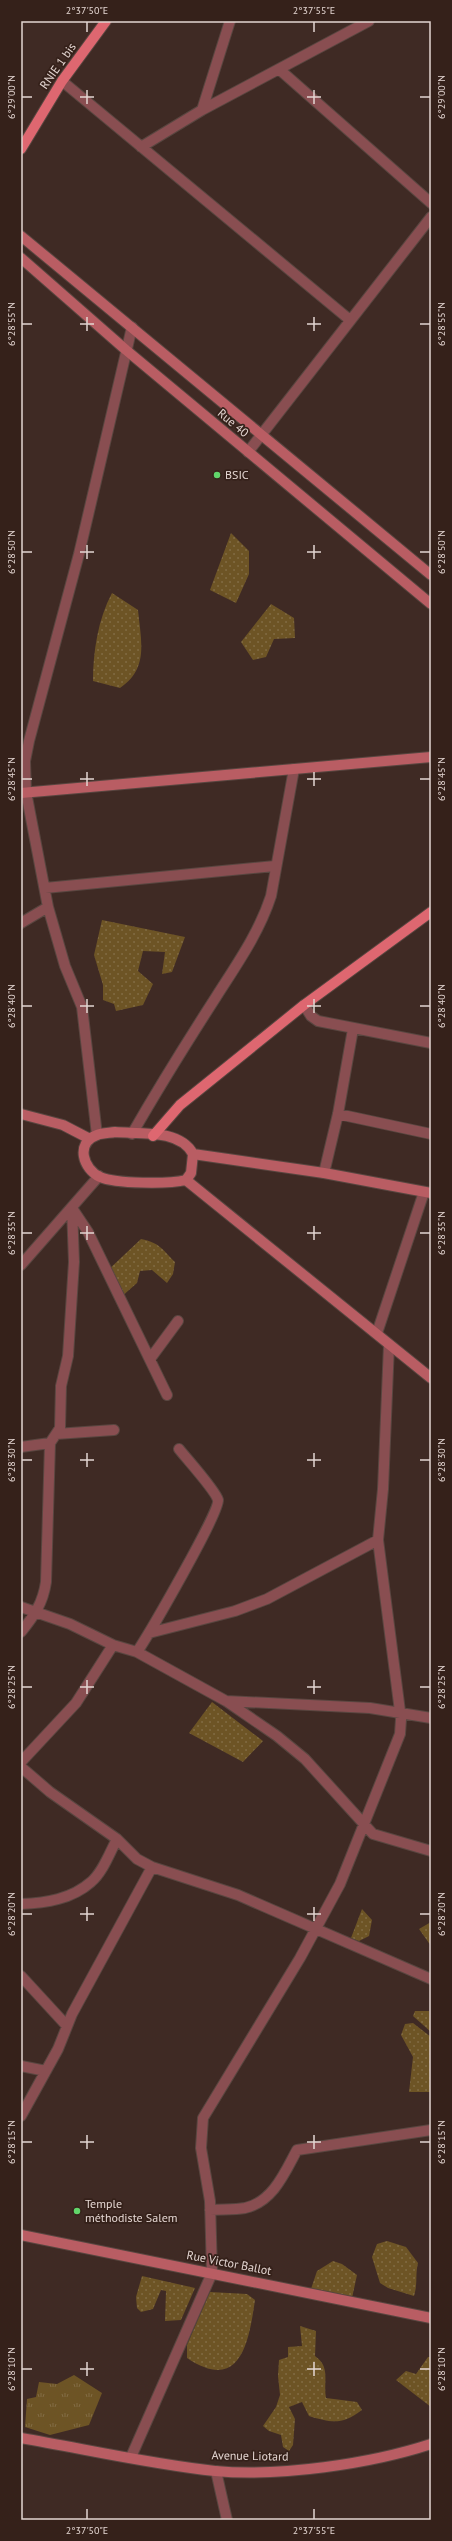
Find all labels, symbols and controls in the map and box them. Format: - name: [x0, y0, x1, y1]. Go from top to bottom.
- text: 2°37'50"E: [66, 4, 108, 17]
- text: 2°37'55"E: [293, 4, 335, 17]
- street label: RNIE 1 bis: [36, 40, 79, 92]
- text: 6°29'00"N: [5, 75, 18, 119]
- text: 6°29'00"N: [435, 75, 448, 119]
- text: 6°28'55"N: [5, 302, 18, 346]
- text: 6°28'55"N: [435, 302, 448, 346]
- street label: Rue 40: [215, 405, 252, 440]
- place label: BSIC: [225, 467, 249, 482]
- marker: BSIC: [212, 470, 222, 480]
- text: 6°28'50"N: [5, 530, 18, 574]
- text: 6°28'50"N: [435, 530, 448, 574]
- text: 6°28'45"N: [5, 757, 18, 801]
- text: 6°28'45"N: [435, 757, 448, 801]
- text: 6°28'40"N: [5, 984, 18, 1028]
- text: 6°28'40"N: [435, 984, 448, 1028]
- text: 6°28'35"N: [5, 1211, 18, 1255]
- text: 6°28'35"N: [435, 1211, 448, 1255]
- text: 6°28'30"N: [5, 1438, 18, 1482]
- text: 6°28'30"N: [435, 1438, 448, 1482]
- text: 6°28'25"N: [5, 1665, 18, 1709]
- text: 6°28'25"N: [435, 1665, 448, 1709]
- text: 6°28'20"N: [5, 1892, 18, 1936]
- text: 6°28'20"N: [435, 1892, 448, 1936]
- text: 6°28'15"N: [5, 2120, 18, 2164]
- text: 6°28'15"N: [435, 2120, 448, 2164]
- place label: Temple méthodiste Salem: [85, 2196, 178, 2225]
- marker: Temple méthodiste Salem: [72, 2206, 82, 2216]
- street label: Rue Victor Ballot: [185, 2247, 273, 2278]
- text: 6°28'10"N: [5, 2347, 18, 2391]
- text: 6°28'10"N: [435, 2347, 448, 2391]
- street label: Avenue Liotard: [211, 2447, 289, 2464]
- text: 2°37'50"E: [66, 2524, 108, 2537]
- text: 2°37'55"E: [293, 2524, 335, 2537]

